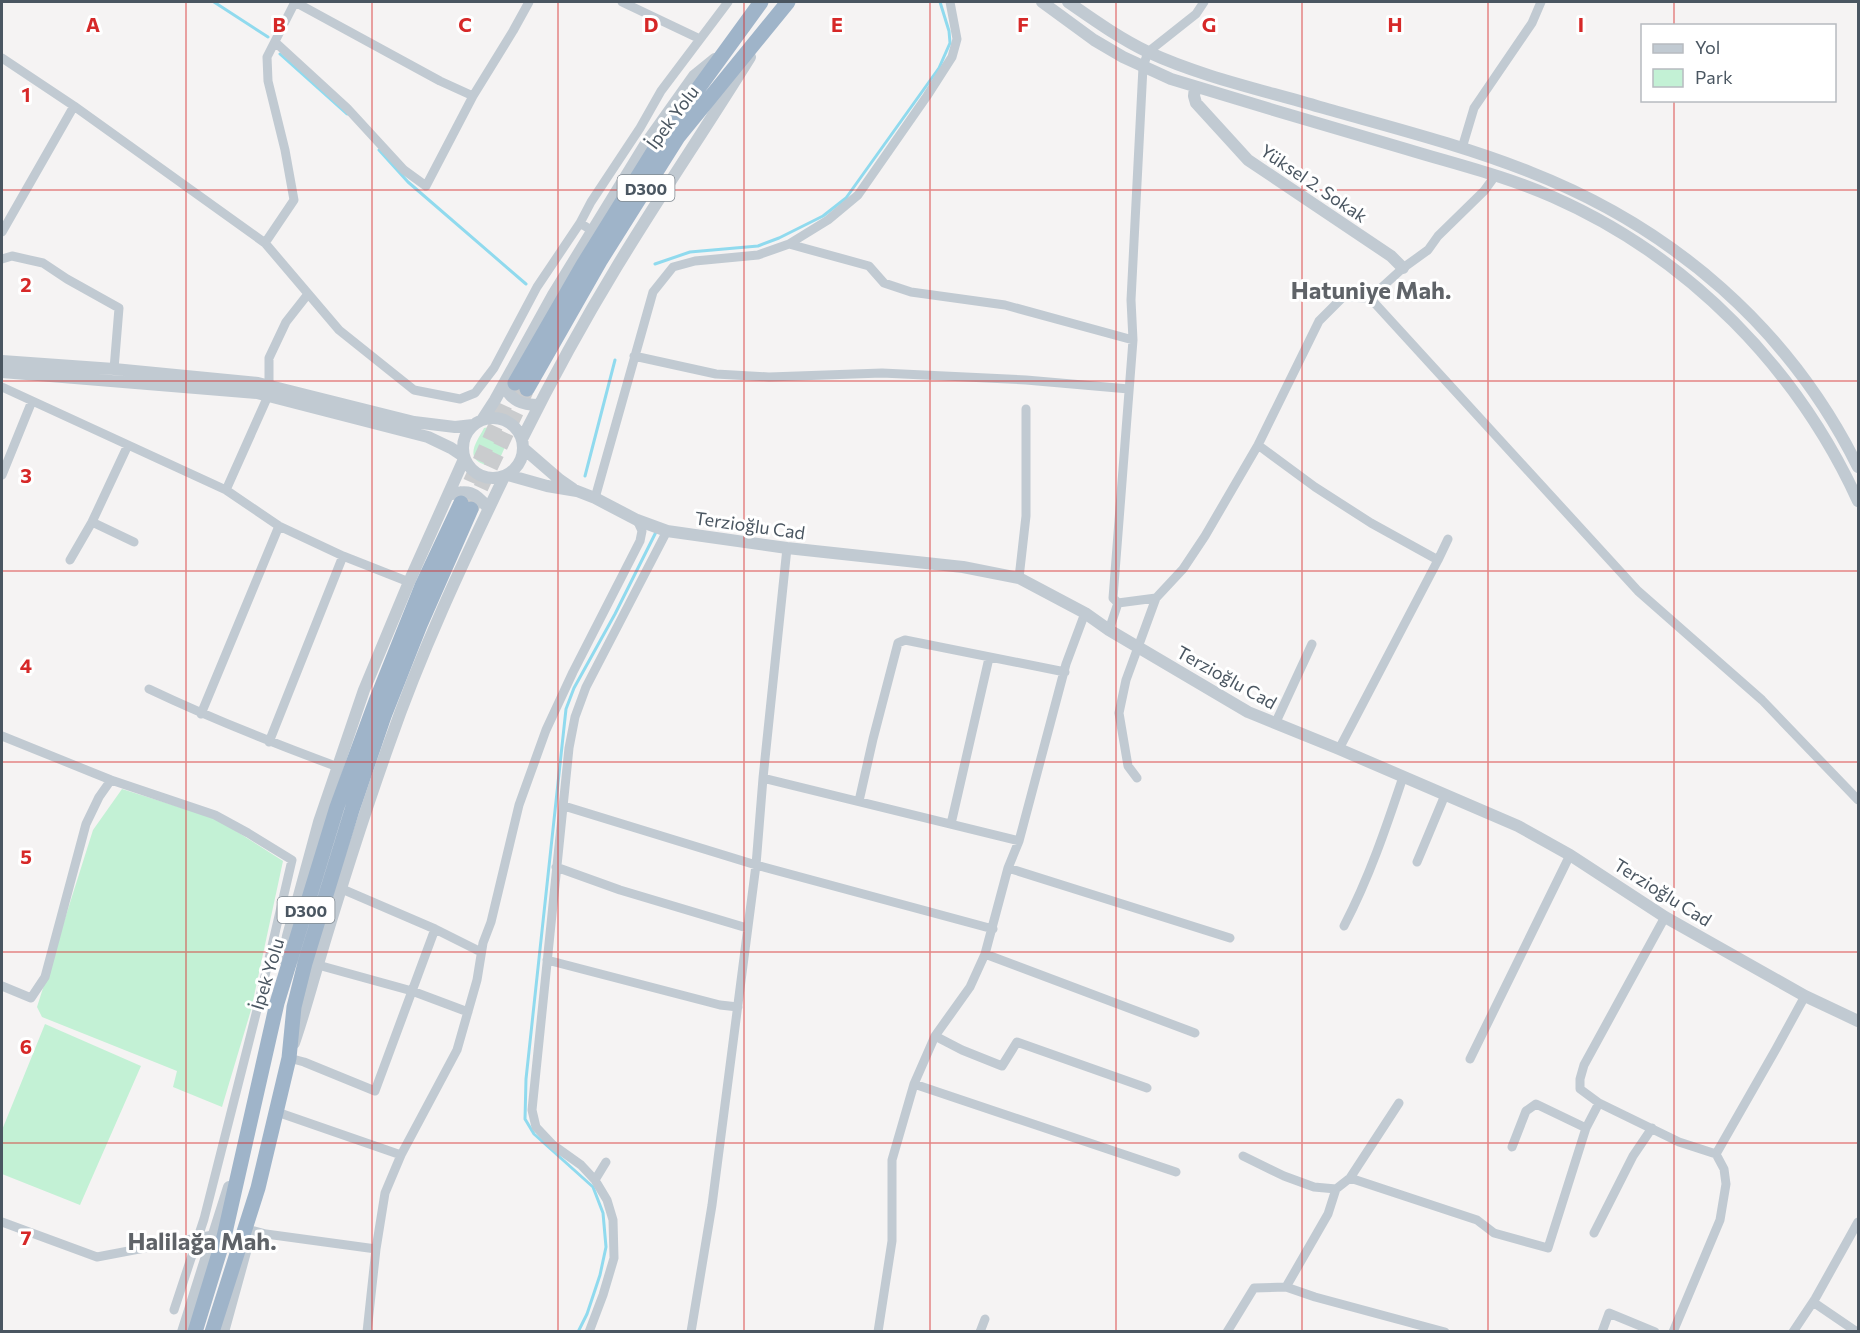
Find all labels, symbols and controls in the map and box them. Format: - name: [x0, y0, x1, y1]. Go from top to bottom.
- text: A: [86, 12, 100, 36]
- text: B: [272, 12, 286, 36]
- text: C: [458, 12, 472, 36]
- text: D: [644, 12, 658, 36]
- text: E: [831, 12, 843, 36]
- text: F: [1017, 12, 1029, 36]
- text: G: [1202, 12, 1216, 36]
- text: H: [1388, 12, 1403, 36]
- text: I: [1578, 12, 1584, 36]
- legend: [1641, 24, 1836, 102]
- text: Yol: [1695, 36, 1720, 58]
- text: Park: [1695, 66, 1733, 88]
- street label: İpek Yolu: [641, 81, 703, 153]
- text: 1: [21, 82, 31, 106]
- street label: Yüksel 2. Sokak: [1256, 139, 1372, 227]
- road number: D300: [618, 175, 674, 201]
- text: 2: [20, 272, 32, 296]
- district label: Hatuniye Mah.: [1291, 275, 1451, 304]
- text: 3: [20, 463, 32, 487]
- street label: Terzioğlu Cad: [693, 506, 807, 544]
- street label: Terzioğlu Cad: [1173, 640, 1281, 714]
- text: 4: [20, 653, 32, 677]
- text: 5: [20, 844, 32, 868]
- street label: Terzioğlu Cad: [1610, 853, 1716, 931]
- road number: D300: [278, 897, 334, 923]
- street label: İpek Yolu: [246, 935, 288, 1013]
- text: 6: [20, 1034, 32, 1058]
- text: 7: [21, 1225, 32, 1249]
- district label: Halilağa Mah.: [127, 1226, 277, 1255]

